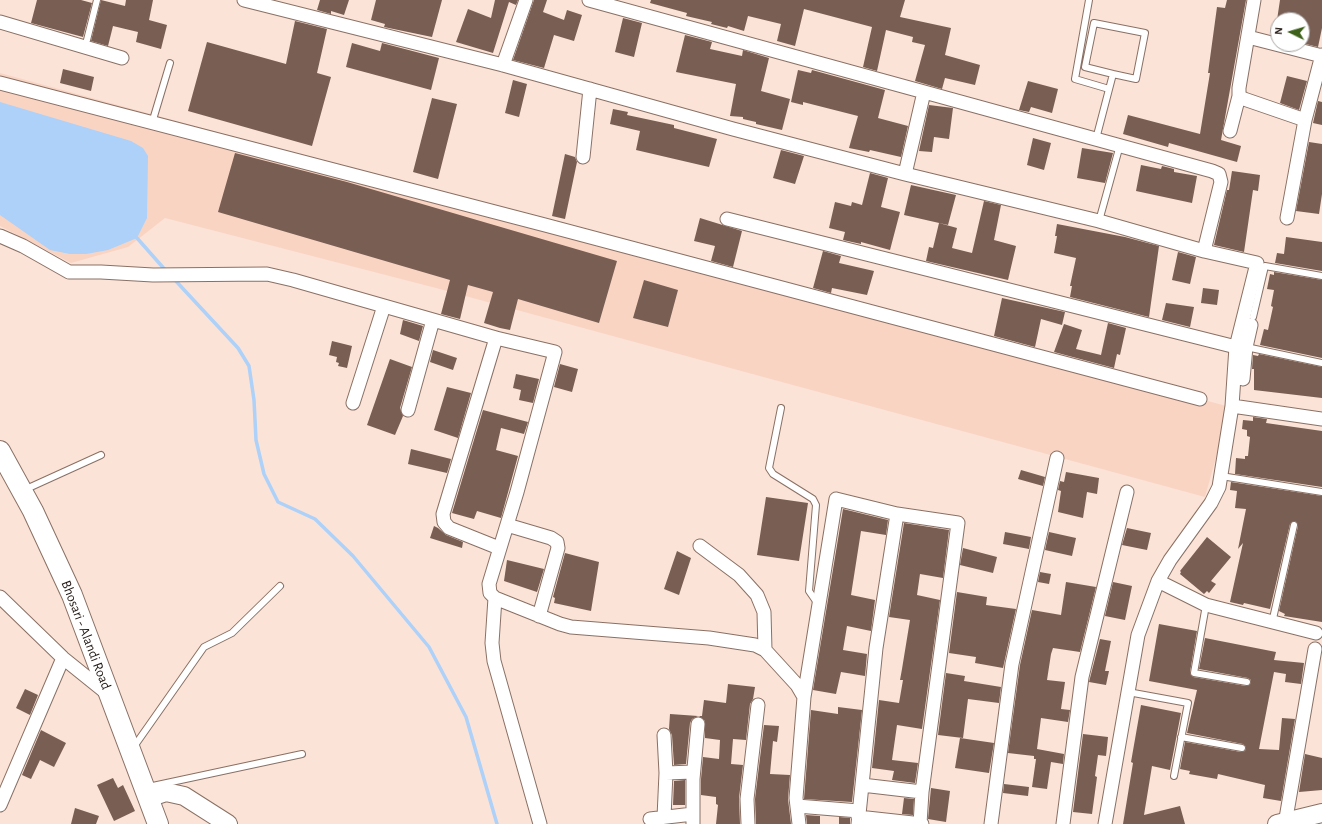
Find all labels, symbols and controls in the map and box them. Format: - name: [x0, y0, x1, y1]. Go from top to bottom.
- north arrow: [1270, 12, 1310, 52]
- text: N: [1273, 27, 1284, 35]
- street label: Bhosari - Alandi Road: [57, 578, 115, 692]

